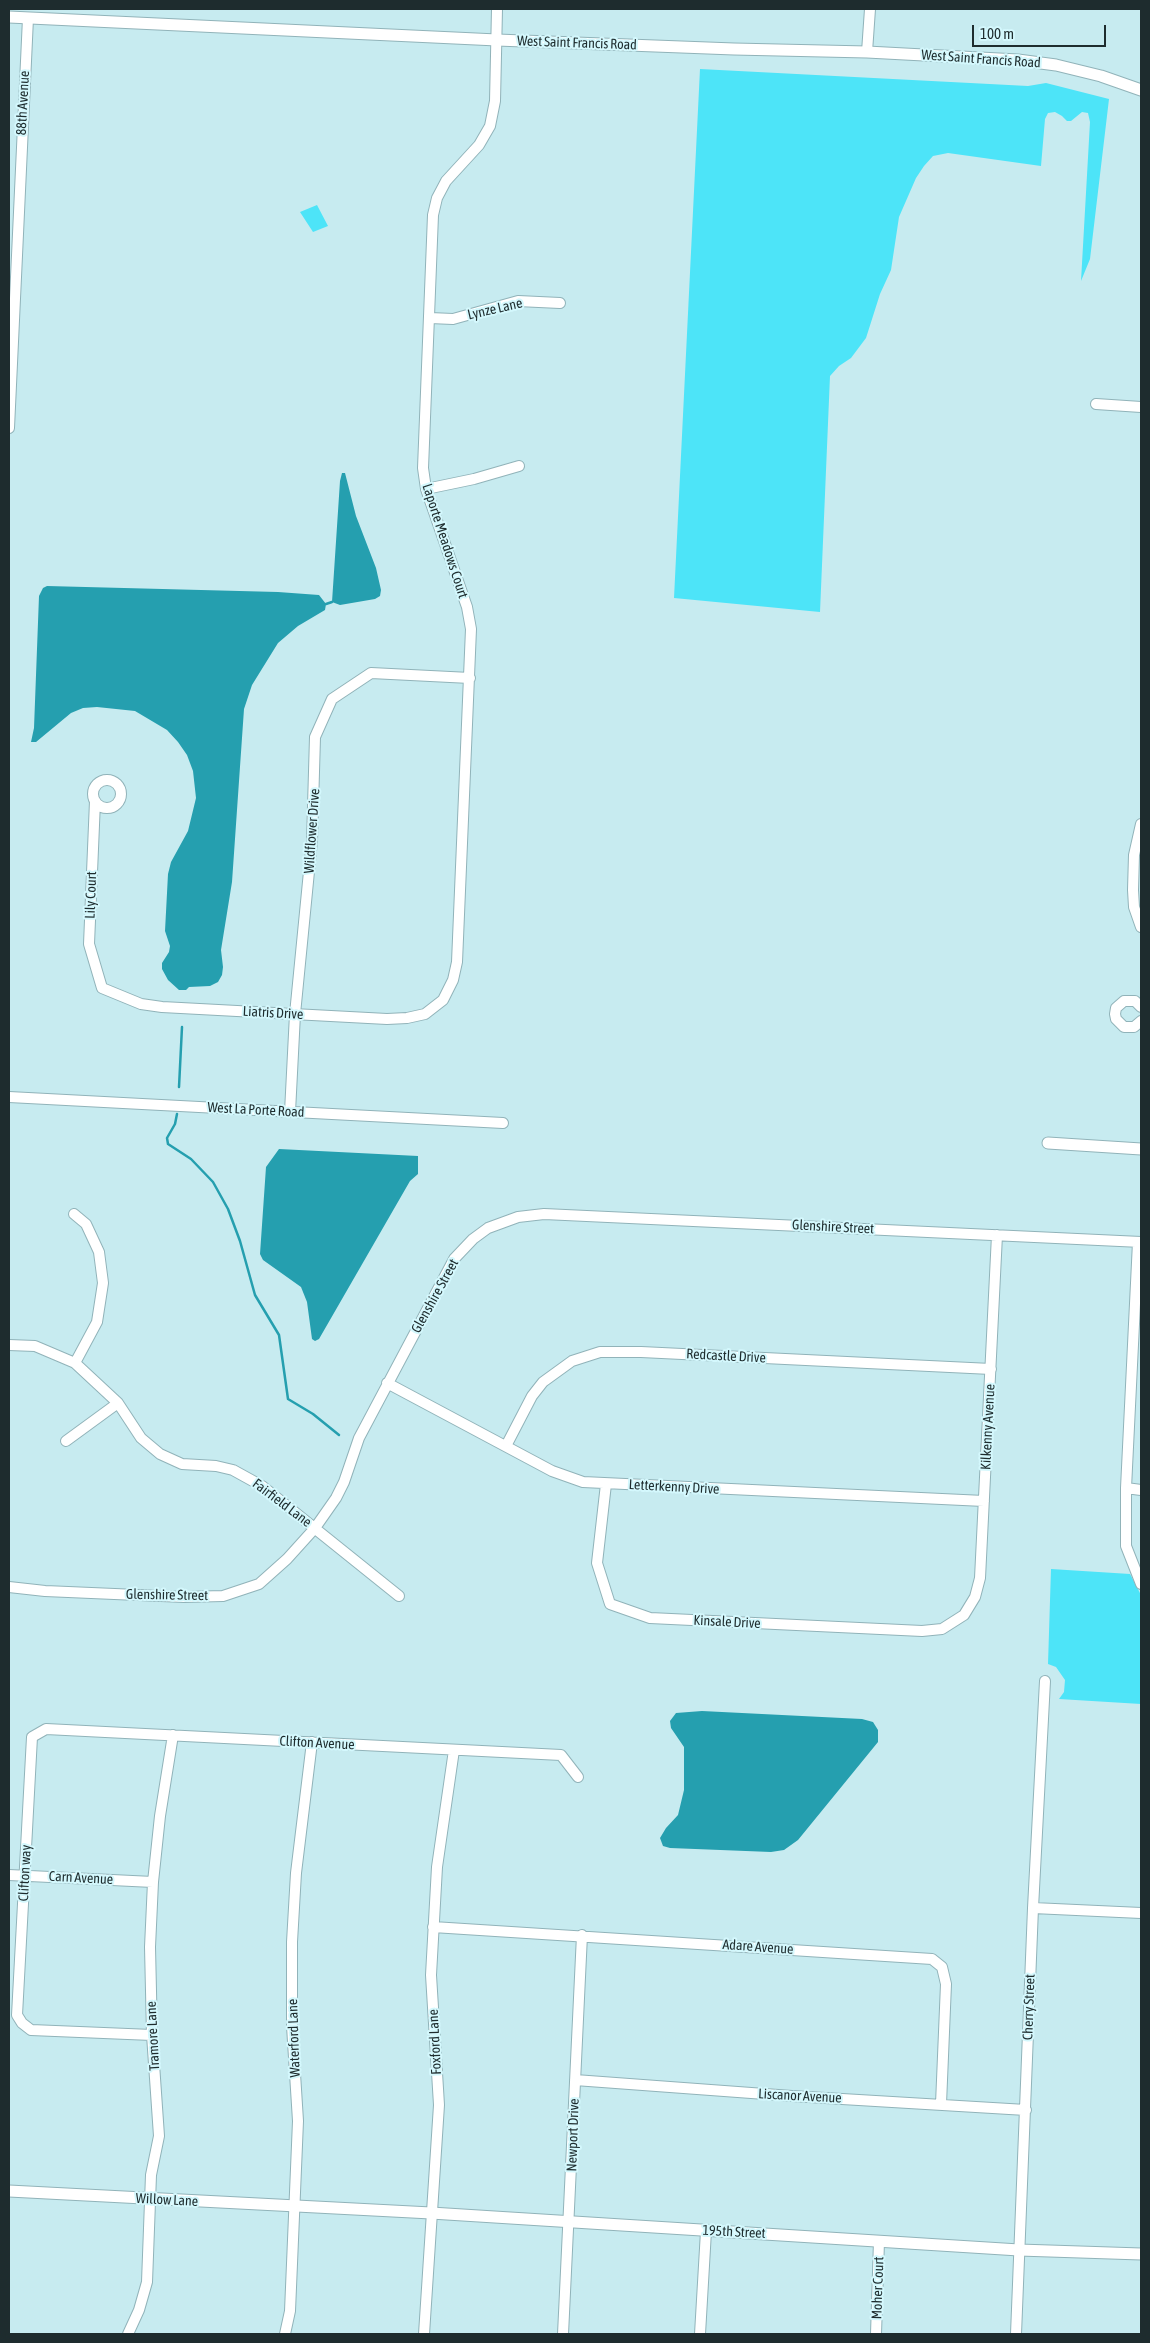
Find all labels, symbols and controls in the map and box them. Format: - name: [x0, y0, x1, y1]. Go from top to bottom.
- scale bar: [975, 15, 1109, 47]
- text: 100 m: [980, 25, 1014, 42]
- street label: West Saint Francis Road: [517, 33, 637, 53]
- street label: West Saint Francis Road: [921, 46, 1041, 72]
- street label: 88th Avenue: [13, 70, 33, 136]
- street label: Lynze Lane: [466, 295, 524, 323]
- street label: Laporte Meadows Court: [419, 482, 471, 600]
- street label: Wildflower Drive: [301, 788, 323, 874]
- street label: Lily Court: [82, 871, 100, 919]
- street label: Liatris Drive: [242, 1003, 304, 1023]
- street label: West La Porte Road: [207, 1099, 305, 1121]
- street label: Glenshire Street: [792, 1216, 874, 1238]
- street label: Glenshire Street: [408, 1256, 462, 1336]
- street label: Redcastle Drive: [686, 1346, 766, 1366]
- street label: Kilkenny Avenue: [977, 1384, 999, 1470]
- street label: Fairfield Lane: [249, 1475, 315, 1531]
- street label: Letterkenny Drive: [628, 1476, 720, 1498]
- street label: Glenshire Street: [126, 1586, 208, 1604]
- street label: Kinsale Drive: [693, 1612, 761, 1632]
- street label: Clifton Avenue: [279, 1733, 355, 1753]
- street label: Clifton way: [15, 1844, 35, 1902]
- street label: Carn Avenue: [48, 1868, 114, 1888]
- street label: Adare Avenue: [722, 1936, 794, 1958]
- street label: Cherry Street: [1019, 1974, 1039, 2040]
- street label: Waterford Lane: [284, 1998, 304, 2078]
- street label: Tramore Lane: [143, 2001, 163, 2071]
- street label: Foxford Lane: [425, 2009, 445, 2075]
- street label: Liscanor Avenue: [758, 2085, 842, 2107]
- street label: Newport Drive: [563, 2098, 583, 2172]
- street label: Willow Lane: [135, 2190, 199, 2210]
- street label: 195th Street: [702, 2222, 766, 2242]
- street label: Moher Court: [869, 2256, 887, 2320]

